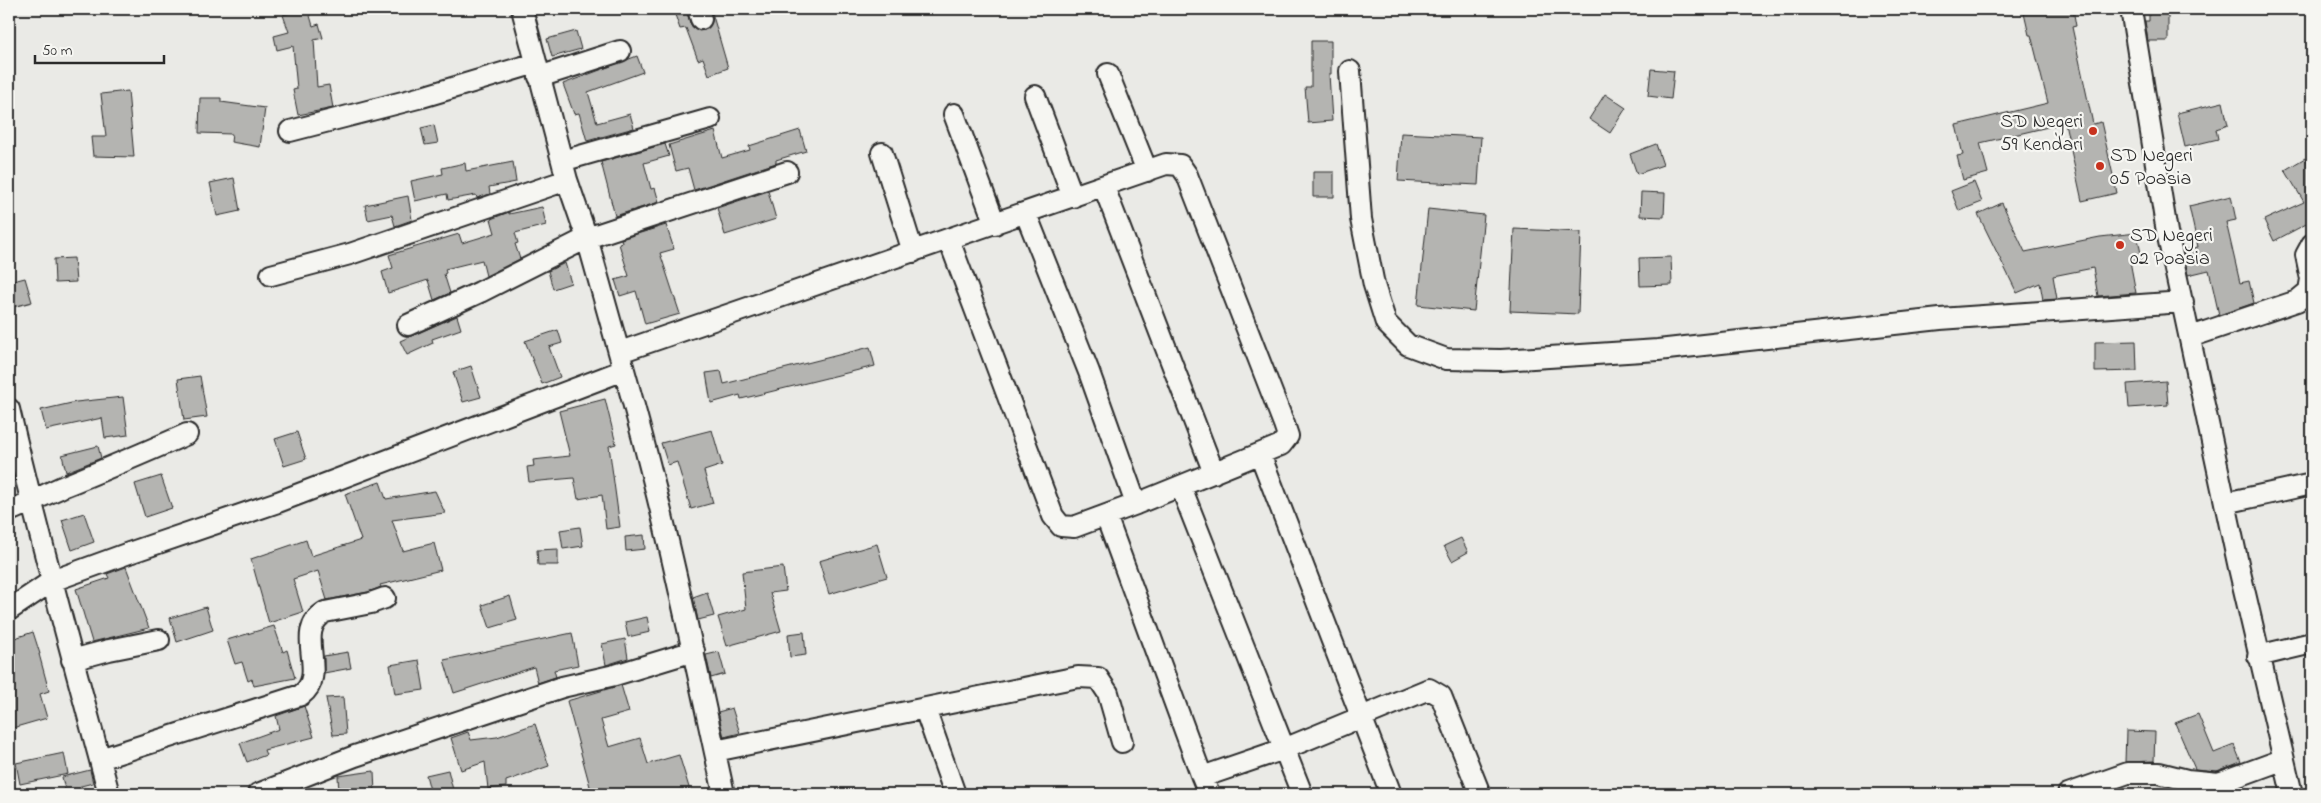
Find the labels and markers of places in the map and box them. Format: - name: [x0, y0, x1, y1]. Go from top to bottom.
- place label: SD Negeri 59 Kendari: [2000, 108, 2083, 160]
- marker: SD Negeri 59 Kendari: [2087, 125, 2099, 137]
- place label: SD Negeri 05 Poasia: [2110, 142, 2193, 194]
- marker: SD Negeri 05 Poasia: [2094, 160, 2106, 172]
- place label: SD Negeri 02 Poasia: [2130, 222, 2213, 274]
- marker: SD Negeri 02 Poasia: [2114, 239, 2126, 251]

